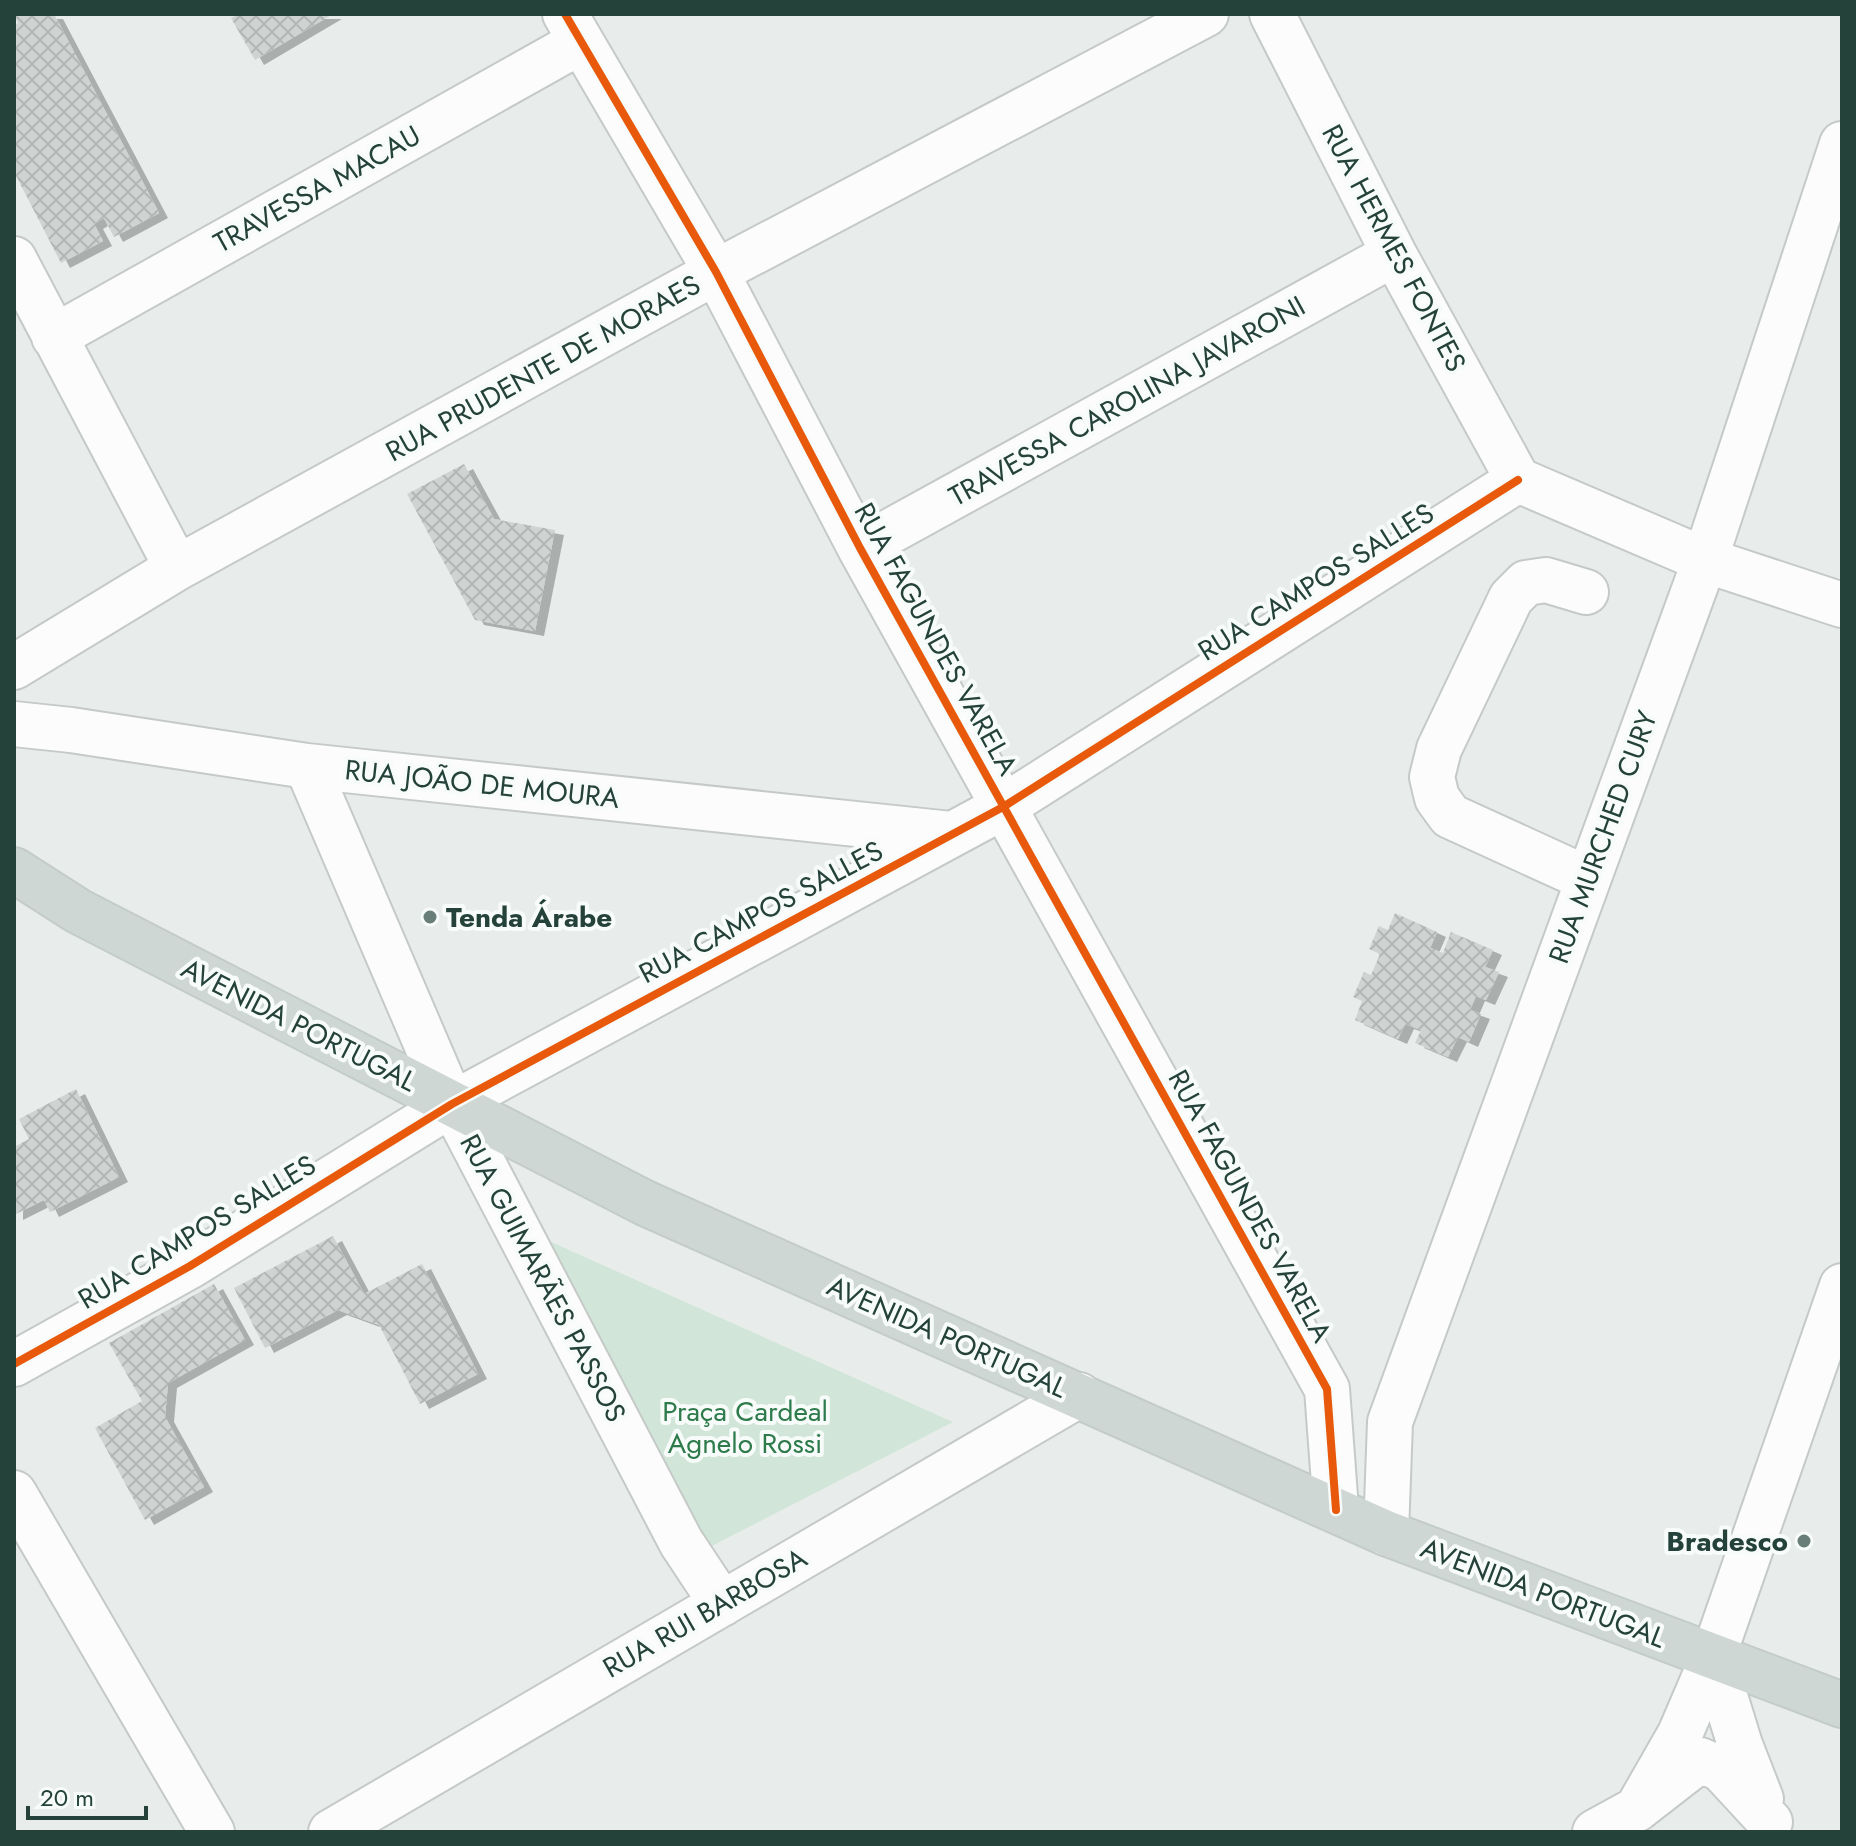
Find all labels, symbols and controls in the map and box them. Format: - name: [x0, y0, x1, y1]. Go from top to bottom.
- street label: TRAVESSA MACAU: [206, 115, 428, 263]
- street label: RUA HERMES FONTES: [1311, 117, 1477, 379]
- street label: RUA PRUDENTE DE MORAES: [378, 264, 708, 472]
- street label: TRAVESSA CAROLINA JAVARONI: [941, 286, 1313, 516]
- street label: RUA CAMPOS SALLES: [1190, 493, 1442, 671]
- street label: RUA FAGUNDES VARELA: [844, 495, 1028, 783]
- street label: RUA MURCHED CURY: [1538, 705, 1668, 969]
- street label: RUA JOÃO DE MOURA: [343, 749, 622, 819]
- street label: RUA CAMPOS SALLES: [632, 830, 890, 994]
- place label: Tenda Árabe: [446, 897, 612, 938]
- marker: Tenda Árabe: [421, 908, 439, 926]
- street label: AVENIDA PORTUGAL: [174, 948, 424, 1102]
- street label: RUA FAGUNDES VARELA: [1158, 1062, 1342, 1350]
- street label: RUA GUIMARÃES PASSOS: [450, 1127, 636, 1429]
- street label: RUA CAMPOS SALLES: [70, 1145, 324, 1319]
- street label: AVENIDA PORTUGAL: [820, 1266, 1074, 1409]
- park label: Praça Cardeal Agnelo Rossi: [662, 1391, 828, 1464]
- place label: Bradesco: [1666, 1521, 1788, 1562]
- street label: AVENIDA PORTUGAL: [1415, 1527, 1672, 1659]
- marker: Bradesco: [1795, 1532, 1813, 1550]
- street label: RUA RUI BARBOSA: [595, 1538, 815, 1688]
- scale bar: [28, 1770, 146, 1820]
- text: 20 m: [40, 1780, 94, 1815]

